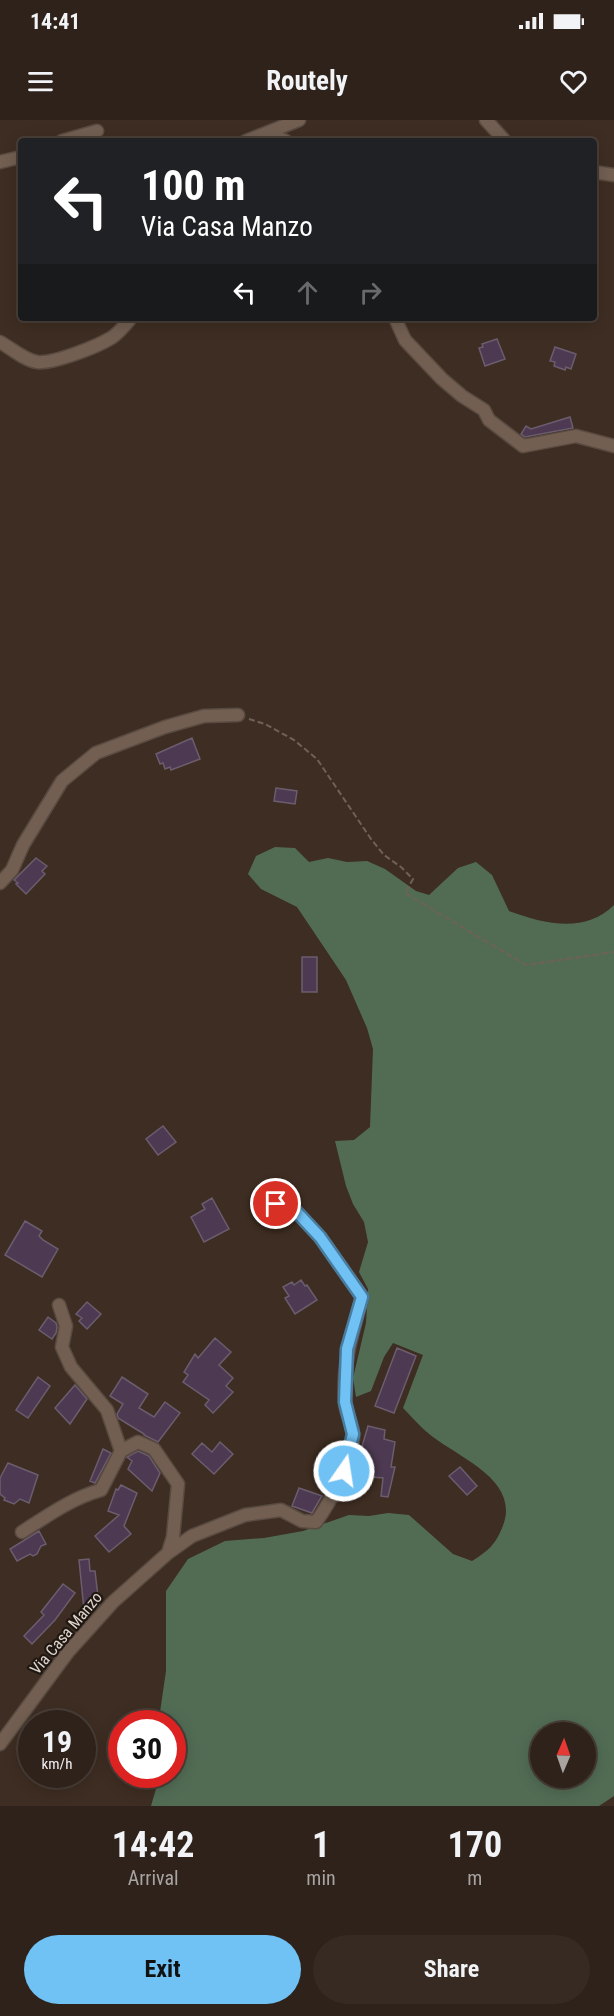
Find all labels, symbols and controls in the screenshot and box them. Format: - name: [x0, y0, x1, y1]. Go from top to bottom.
- text: 14:41: [30, 9, 81, 34]
- icon: menu: [24, 65, 57, 98]
- text: Routely: [266, 65, 348, 97]
- icon: heart: [557, 65, 590, 98]
- text: 100 m: [141, 161, 246, 210]
- icon: left: [42, 162, 120, 240]
- text: Via Casa Manzo: [141, 211, 313, 243]
- icon: left: [228, 276, 261, 309]
- icon: ahead: [291, 276, 324, 309]
- icon: right: [354, 276, 387, 309]
- pin: [250, 1178, 301, 1229]
- icon: arrive: [259, 1187, 292, 1220]
- position arrow: [312, 1439, 376, 1503]
- street label: Via Casa Manzo: [26, 1588, 106, 1678]
- speed limit sign: 30: [108, 1710, 186, 1788]
- north arrow: [530, 1722, 596, 1788]
- map controls: [530, 1722, 596, 1788]
- text: 19: [42, 1724, 72, 1759]
- text: km/h: [42, 1755, 72, 1773]
- text: 14:42: [112, 1824, 194, 1866]
- text: 1: [312, 1824, 330, 1866]
- text: 170: [448, 1824, 502, 1866]
- text: Arrival: [128, 1866, 179, 1890]
- text: min: [306, 1866, 336, 1890]
- text: m: [467, 1866, 482, 1890]
- button: Exit: [24, 1935, 301, 2004]
- button: Share: [313, 1935, 590, 2004]

